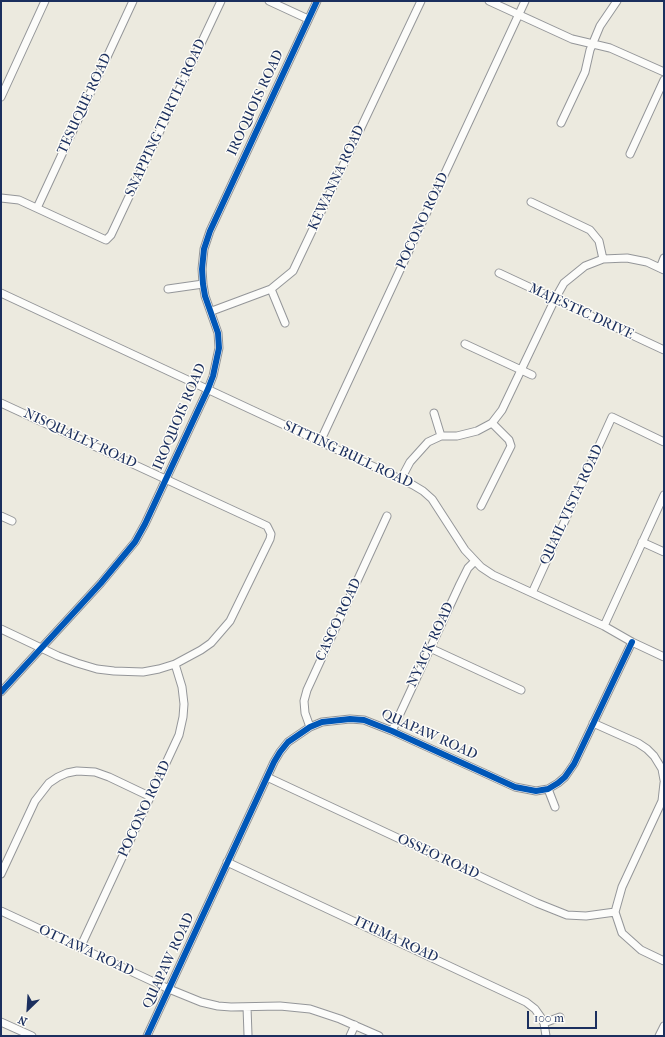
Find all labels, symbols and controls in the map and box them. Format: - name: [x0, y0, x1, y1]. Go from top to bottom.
- street label: SNAPPING TURTLE ROAD: [122, 36, 210, 200]
- street label: IROQUOIS ROAD: [224, 47, 288, 159]
- street label: TESUQUE ROAD: [54, 51, 116, 157]
- street label: KEWANNA ROAD: [305, 123, 369, 233]
- street label: POCONO ROAD: [393, 170, 453, 272]
- street label: MAJESTIC DRIVE: [526, 280, 636, 344]
- street label: IROQUOIS ROAD: [150, 361, 210, 473]
- street label: NISQUALLY ROAD: [21, 405, 139, 473]
- street label: SITTING BULL ROAD: [281, 418, 415, 492]
- street label: QUAIL VISTA ROAD: [537, 442, 607, 568]
- street label: CASCO ROAD: [312, 576, 366, 664]
- street label: NYACK ROAD: [404, 600, 458, 690]
- street label: QUAPAW ROAD: [378, 706, 480, 764]
- street label: POCONO ROAD: [115, 758, 175, 860]
- street label: OSSEO ROAD: [394, 831, 482, 883]
- street label: QUAPAW ROAD: [139, 910, 199, 1012]
- street label: ITUMA ROAD: [351, 913, 441, 967]
- street label: OTTAWA ROAD: [36, 922, 136, 980]
- north arrow: [8, 989, 48, 1029]
- scale bar: [529, 1003, 599, 1029]
- text: 100 m: [534, 1011, 564, 1025]
- text: N: [16, 1013, 29, 1028]

